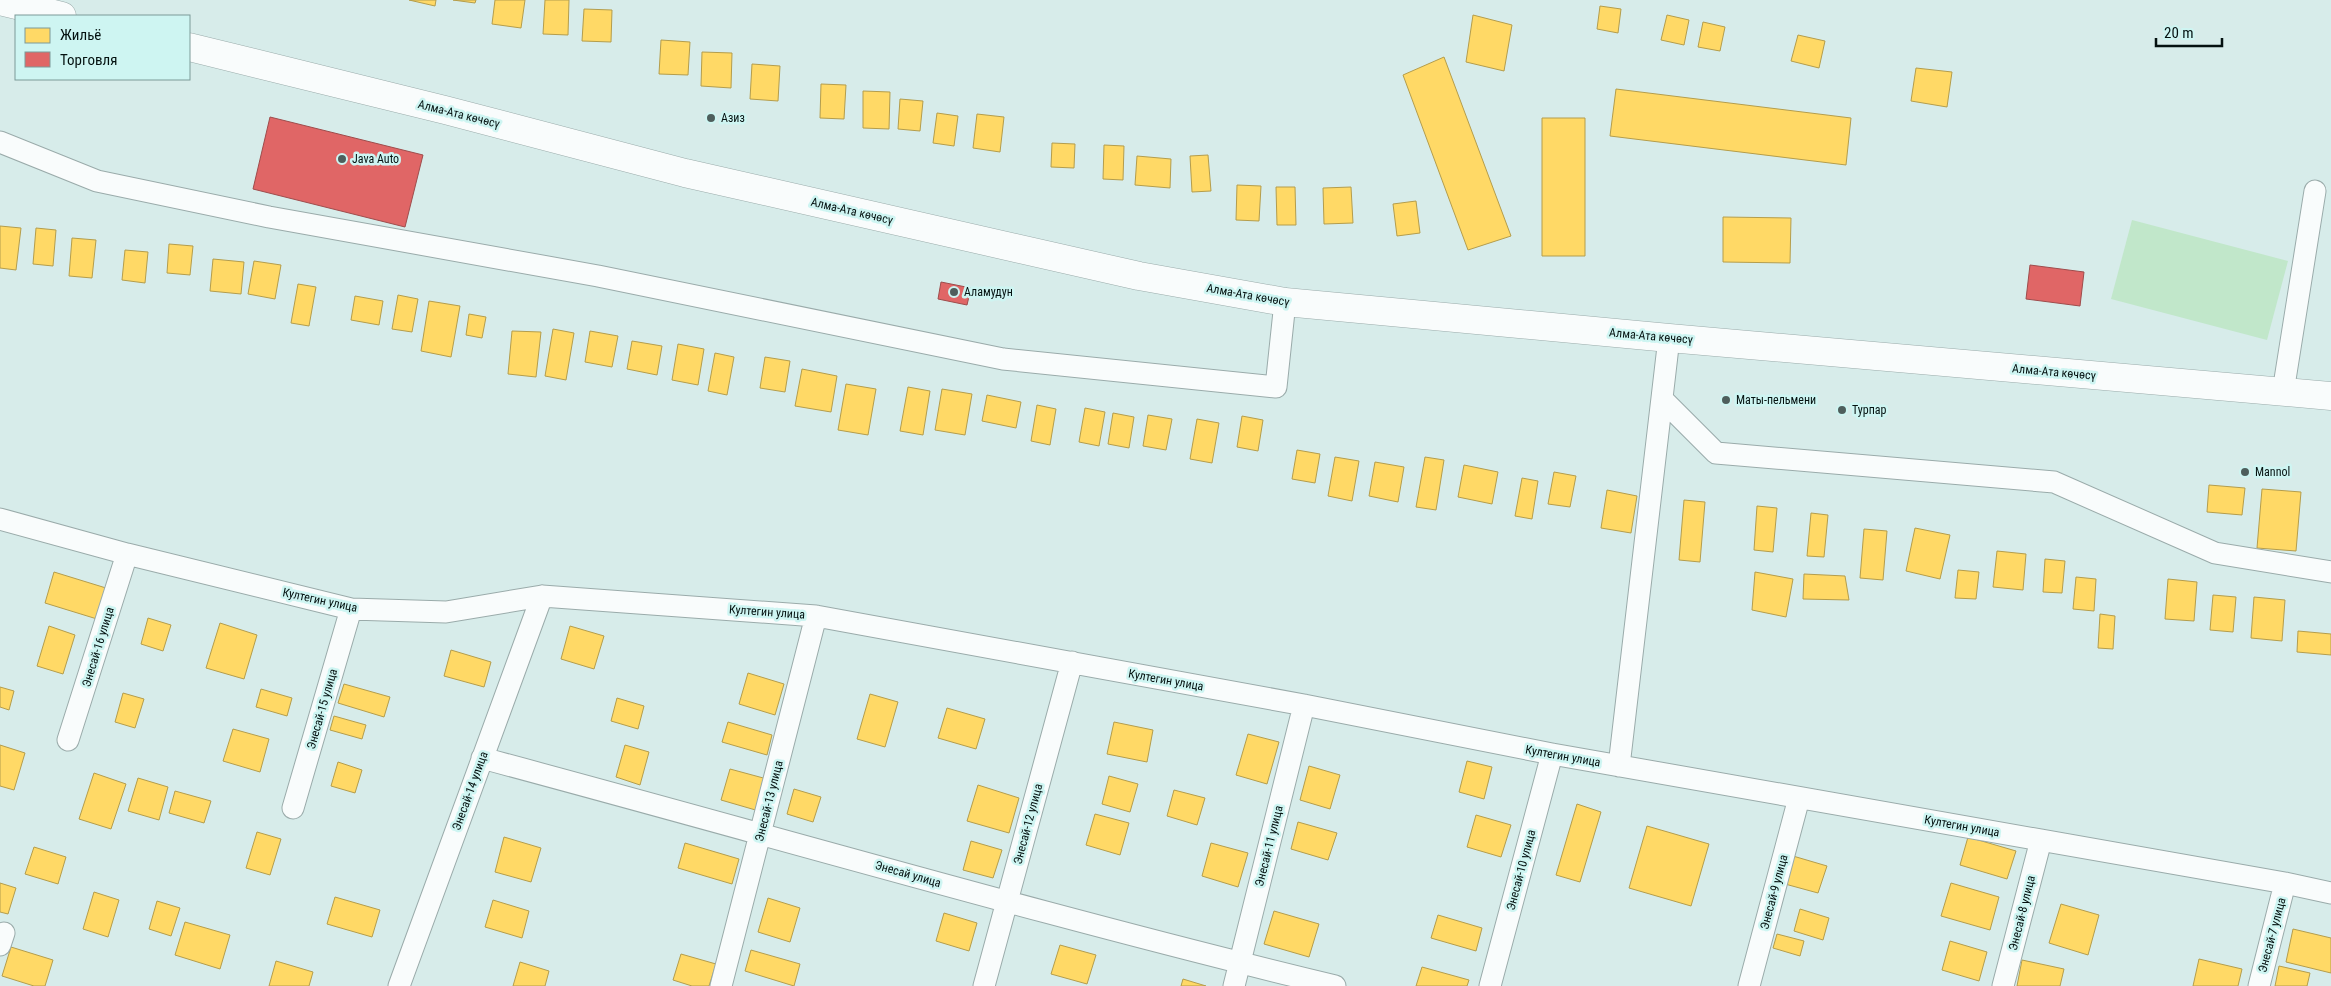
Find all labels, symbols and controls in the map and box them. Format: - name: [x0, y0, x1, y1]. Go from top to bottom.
- legend: [15, 15, 190, 80]
- scale bar: [2156, 15, 2222, 47]
- text: 20 m: [2164, 24, 2194, 42]
- text: Жильё: [60, 26, 101, 44]
- text: Торговля: [60, 51, 117, 69]
- street label: Алма-Ата көчөсү: [417, 97, 502, 131]
- place label: Азиз: [721, 111, 745, 125]
- marker: Азиз: [705, 112, 717, 124]
- place label: Java Auto: [352, 152, 399, 166]
- marker: Java Auto: [336, 153, 348, 165]
- street label: Алма-Ата көчөсү: [810, 195, 895, 227]
- street label: Алма-Ата көчөсү: [1205, 281, 1291, 309]
- place label: Аламудун: [964, 285, 1013, 299]
- marker: Аламудун: [948, 286, 960, 298]
- street label: Алма-Ата көчөсү: [1609, 325, 1694, 347]
- street label: Алма-Ата көчөсү: [2012, 361, 2097, 383]
- place label: Маты-пельмени: [1736, 393, 1816, 407]
- marker: Маты-пельмени: [1720, 394, 1732, 406]
- place label: Турпар: [1852, 403, 1887, 417]
- marker: Турпар: [1836, 404, 1848, 416]
- place label: Mannol: [2255, 465, 2290, 479]
- marker: Mannol: [2239, 466, 2251, 478]
- street label: Култегин улица: [281, 585, 359, 615]
- street label: Култегин улица: [729, 602, 806, 622]
- street label: Энесай-16 улица: [79, 605, 117, 689]
- street label: Култегин улица: [1127, 666, 1205, 694]
- street label: Энесай-15 улица: [304, 667, 340, 751]
- street label: Култегин улица: [1524, 742, 1602, 770]
- street label: Энесай-14 улица: [449, 749, 491, 832]
- street label: Энесай-13 улица: [752, 759, 786, 843]
- street label: Энесай-12 улица: [1011, 782, 1046, 866]
- street label: Энесай-11 улица: [1252, 804, 1286, 888]
- street label: Култегин улица: [1923, 812, 2001, 840]
- street label: Энесай-10 улица: [1504, 828, 1539, 912]
- street label: Энесай-9 улица: [1757, 853, 1791, 931]
- street label: Энесай улица: [873, 858, 943, 890]
- street label: Энесай-8 улица: [2006, 874, 2038, 952]
- street label: Энесай-7 улица: [2255, 896, 2289, 974]

